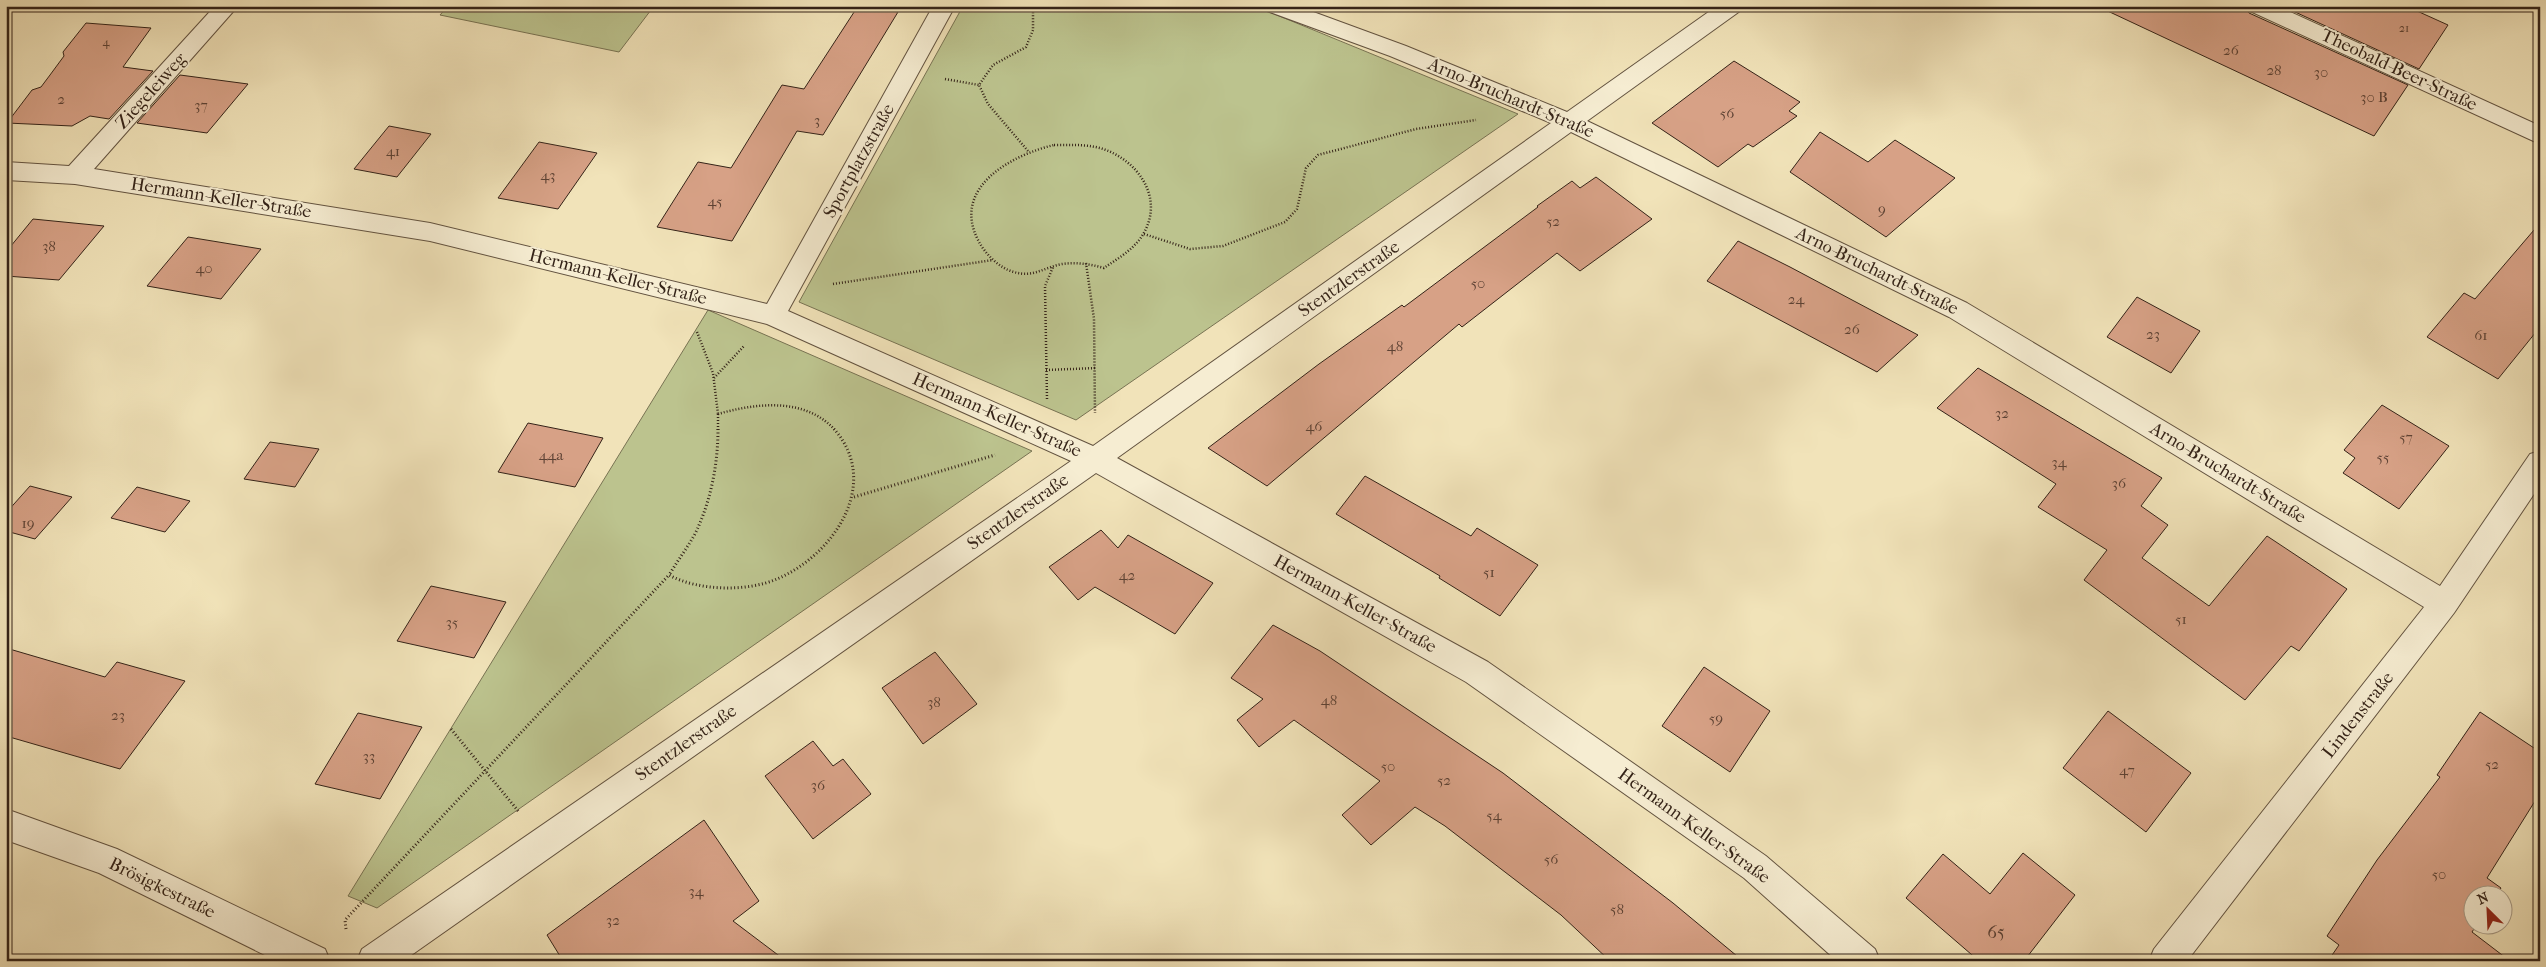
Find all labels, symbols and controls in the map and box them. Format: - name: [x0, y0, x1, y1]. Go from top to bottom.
- house number: 21: [2399, 21, 2409, 35]
- street label: Theobald-Beer-Straße: [2318, 25, 2481, 115]
- house number: 4: [102, 35, 110, 49]
- house number: 26: [2223, 41, 2240, 59]
- street label: Ziegeleiweg: [111, 48, 191, 133]
- street label: Arno-Bruchardt-Straße: [1424, 53, 1597, 143]
- house number: 28: [2266, 61, 2282, 79]
- house number: 30: [2314, 63, 2328, 81]
- house number: 30 B: [2360, 88, 2388, 106]
- house number: 2: [57, 90, 65, 108]
- house number: 37: [194, 96, 208, 114]
- street label: Sportplatzstraße: [819, 100, 899, 222]
- house number: 56: [1720, 104, 1735, 122]
- house number: 3: [814, 111, 820, 129]
- house number: 41: [386, 142, 400, 160]
- house number: 43: [540, 166, 556, 184]
- street label: Hermann-Keller-Straße: [129, 173, 313, 223]
- house number: 45: [708, 192, 722, 210]
- house number: 9: [1878, 200, 1886, 218]
- house number: 52: [1546, 212, 1560, 230]
- street label: Arno-Bruchardt-Straße: [1791, 222, 1962, 320]
- street label: Stentzlerstraße: [1294, 236, 1404, 322]
- house number: 38: [42, 237, 56, 255]
- street label: Hermann-Keller-Straße: [527, 245, 709, 309]
- house number: 40: [195, 259, 213, 277]
- house number: 50: [1471, 274, 1485, 292]
- house number: 24: [1788, 290, 1805, 308]
- house number: 26: [1844, 320, 1861, 338]
- house number: 23: [2146, 325, 2160, 343]
- house number: 61: [2474, 326, 2488, 344]
- house number: 48: [1387, 337, 1403, 355]
- street label: Hermann-Keller-Straße: [909, 368, 1085, 462]
- house number: 32: [1995, 404, 2009, 422]
- house number: 46: [1306, 417, 1323, 435]
- street label: Arno-Bruchardt-Straße: [2145, 418, 2310, 528]
- house number: 57: [2399, 428, 2413, 446]
- house number: 44a: [539, 446, 564, 464]
- house number: 55: [2377, 448, 2389, 466]
- house number: 34: [2051, 453, 2068, 471]
- street label: Stentzlerstraße: [963, 469, 1073, 555]
- house number: 36: [2112, 474, 2127, 492]
- house number: 19: [21, 514, 35, 532]
- street label: Hermann-Keller-Straße: [1270, 551, 1440, 657]
- house number: 51: [1483, 563, 1495, 581]
- house number: 42: [1119, 566, 1136, 584]
- house number: 51: [2175, 610, 2187, 628]
- house number: 35: [446, 613, 458, 631]
- street label: Lindenstraße: [2318, 668, 2398, 762]
- house number: 48: [1321, 691, 1337, 709]
- house number: 38: [927, 693, 941, 711]
- street label: Stentzlerstraße: [631, 700, 741, 786]
- house number: 23: [111, 706, 125, 724]
- house number: 59: [1709, 709, 1723, 727]
- house number: 33: [363, 747, 375, 765]
- house number: 52: [2485, 755, 2499, 773]
- house number: 50: [1381, 757, 1395, 775]
- house number: 47: [2119, 761, 2135, 779]
- street label: Hermann-Keller-Straße: [1614, 764, 1774, 888]
- house number: 52: [1437, 771, 1451, 789]
- house number: 36: [811, 776, 826, 794]
- house number: 54: [1486, 806, 1503, 824]
- house number: 56: [1544, 850, 1559, 868]
- street label: Brösigkestraße: [105, 853, 219, 923]
- house number: 50: [2432, 865, 2446, 883]
- house number: 34: [688, 882, 705, 900]
- north arrow: [2464, 884, 2514, 934]
- text: N: [2475, 889, 2492, 909]
- house number: 58: [1610, 900, 1624, 918]
- house number: 32: [606, 911, 620, 929]
- house number: 65: [1987, 922, 2005, 943]

